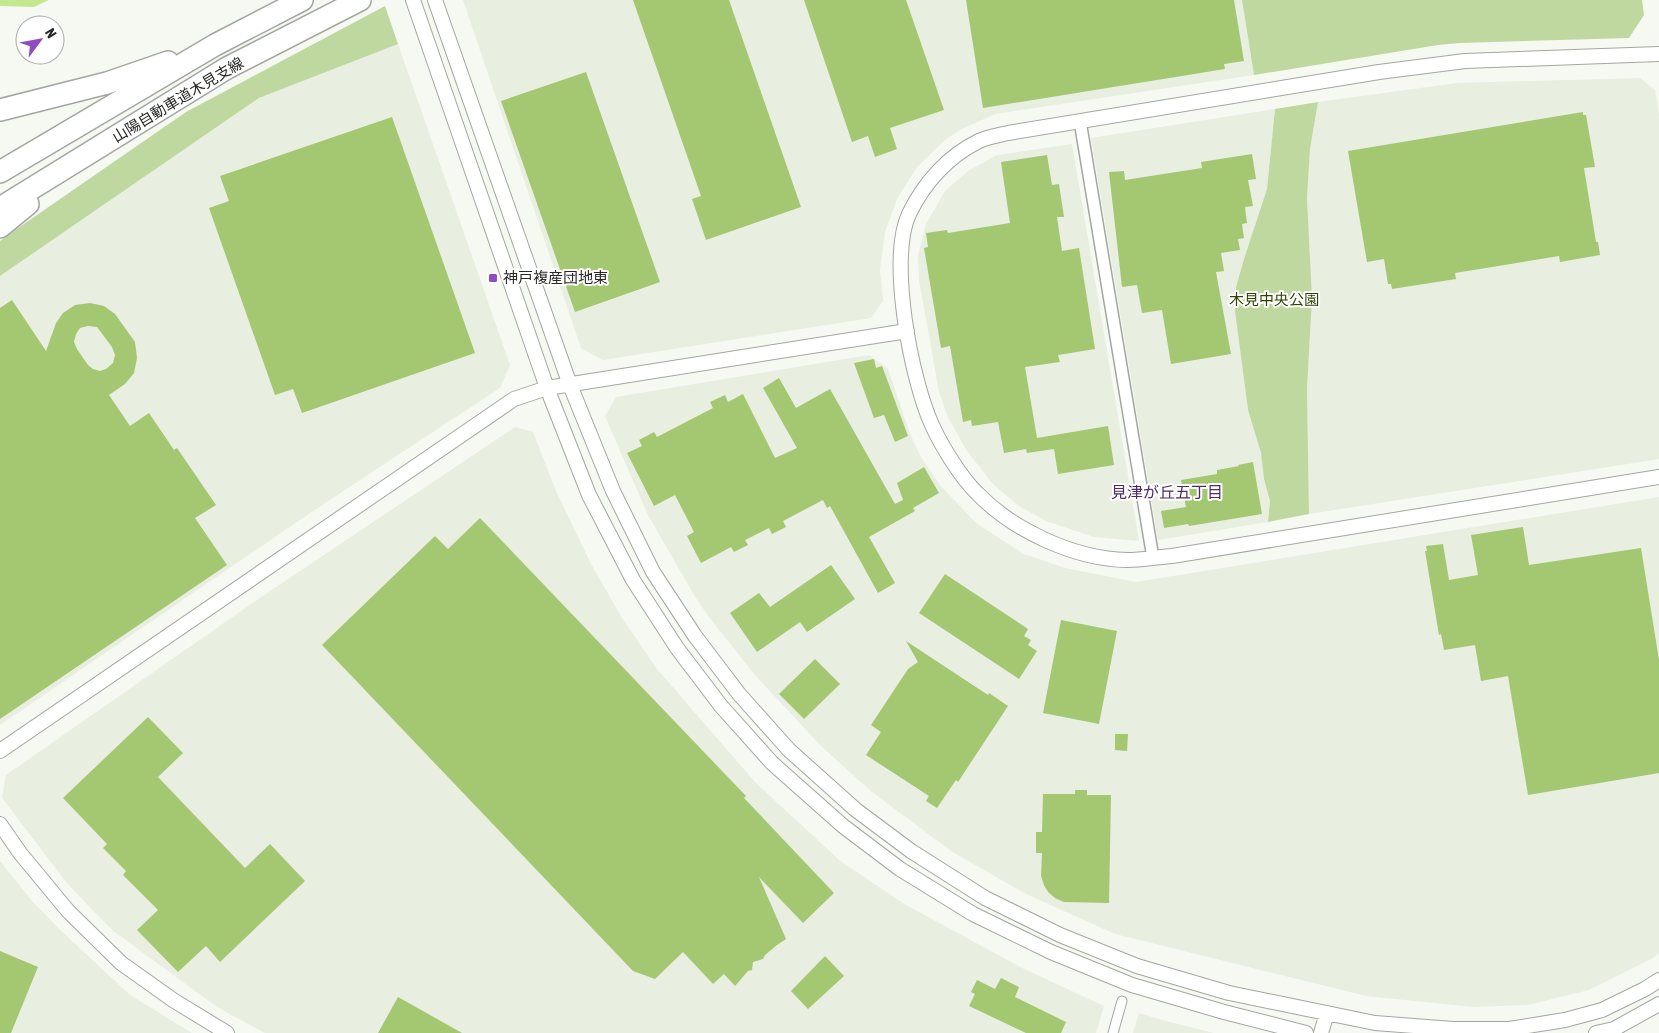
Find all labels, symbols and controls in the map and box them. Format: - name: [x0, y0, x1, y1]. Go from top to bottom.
- north arrow: [15, 15, 65, 65]
- text: N: [42, 25, 60, 41]
- street label: 山陽自動車道木見支線: [109, 54, 246, 145]
- place label: 神戸複産団地東: [503, 269, 608, 286]
- marker: 神戸複産団地東: [487, 272, 499, 284]
- park label: 木見中央公園: [1229, 291, 1319, 308]
- district label: 見津が丘五丁目: [1111, 483, 1223, 501]

